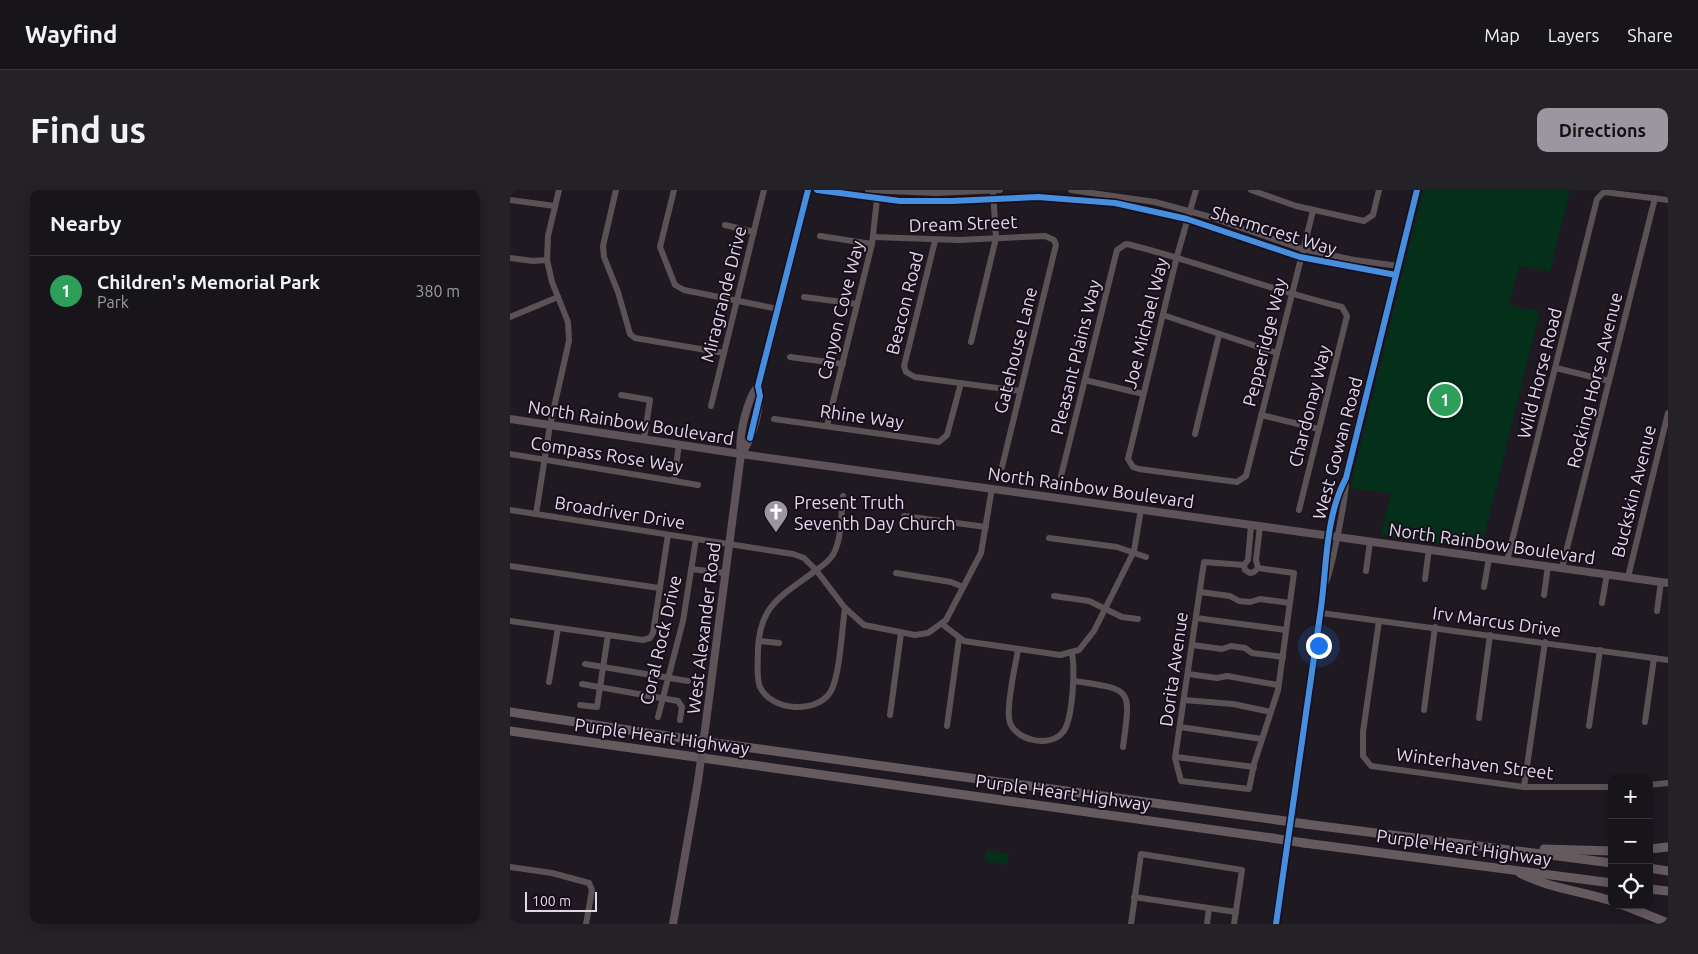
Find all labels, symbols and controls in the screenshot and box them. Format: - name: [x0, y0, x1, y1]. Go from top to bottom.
- text: Wayfind: [25, 21, 117, 48]
- text: Map: [1484, 25, 1520, 45]
- text: Layers: [1548, 25, 1599, 45]
- text: Share: [1627, 25, 1673, 45]
- button: Directions: [1537, 108, 1668, 152]
- text: Find us: [30, 110, 146, 150]
- street label: Shermcrest Way: [1209, 201, 1340, 259]
- text: Nearby: [50, 211, 121, 235]
- street label: Dream Street: [908, 211, 1018, 235]
- street label: Miragrande Drive: [696, 224, 750, 364]
- street label: Canyon Cove Way: [813, 238, 867, 382]
- street label: Beacon Road: [882, 249, 926, 357]
- street label: Joe Michael Way: [1119, 255, 1171, 391]
- text: Children's Memorial Park: [97, 271, 320, 293]
- street label: Pepperidge Way: [1238, 275, 1290, 408]
- street label: Pleasant Plains Way: [1046, 277, 1104, 436]
- text: 1: [61, 282, 71, 300]
- text: 380 m: [415, 282, 460, 300]
- street label: Gatehouse Lane: [990, 285, 1040, 415]
- street label: Rocking Horse Avenue: [1562, 290, 1626, 470]
- text: Park: [97, 293, 129, 311]
- street label: Wild Horse Road: [1513, 306, 1565, 440]
- street label: Chardonay Way: [1284, 343, 1334, 469]
- street label: West Gowan Road: [1308, 374, 1366, 522]
- pin: 1: [1429, 381, 1461, 419]
- street label: North Rainbow Boulevard: [527, 396, 735, 448]
- street label: Rhine Way: [819, 400, 906, 432]
- street label: Buckskin Avenue: [1607, 423, 1659, 559]
- street label: Compass Rose Way: [529, 432, 685, 476]
- street label: North Rainbow Boulevard: [987, 463, 1195, 511]
- street label: Broadriver Drive: [553, 492, 687, 532]
- place label: Present Truth Seventh Day Church: [794, 492, 956, 533]
- church icon: Present Truth Seventh Day Church: [763, 499, 789, 533]
- street label: North Rainbow Boulevard: [1388, 519, 1596, 567]
- street label: West Alexander Road: [683, 541, 723, 715]
- street label: Coral Rock Drive: [635, 573, 685, 707]
- street label: Irv Marcus Drive: [1431, 602, 1563, 640]
- street label: Dorita Avenue: [1155, 610, 1191, 728]
- your location: [1306, 633, 1332, 659]
- street label: Purple Heart Highway: [573, 714, 751, 758]
- street label: Winterhaven Street: [1395, 743, 1555, 783]
- street label: Purple Heart Highway: [974, 770, 1152, 814]
- map controls: [1608, 774, 1653, 909]
- button: +: [1608, 774, 1653, 819]
- button: −: [1608, 819, 1653, 864]
- street label: Purple Heart Highway: [1375, 825, 1553, 869]
- button: locate: [1608, 864, 1653, 909]
- scale bar: [525, 889, 598, 912]
- text: 100 m: [532, 893, 571, 909]

